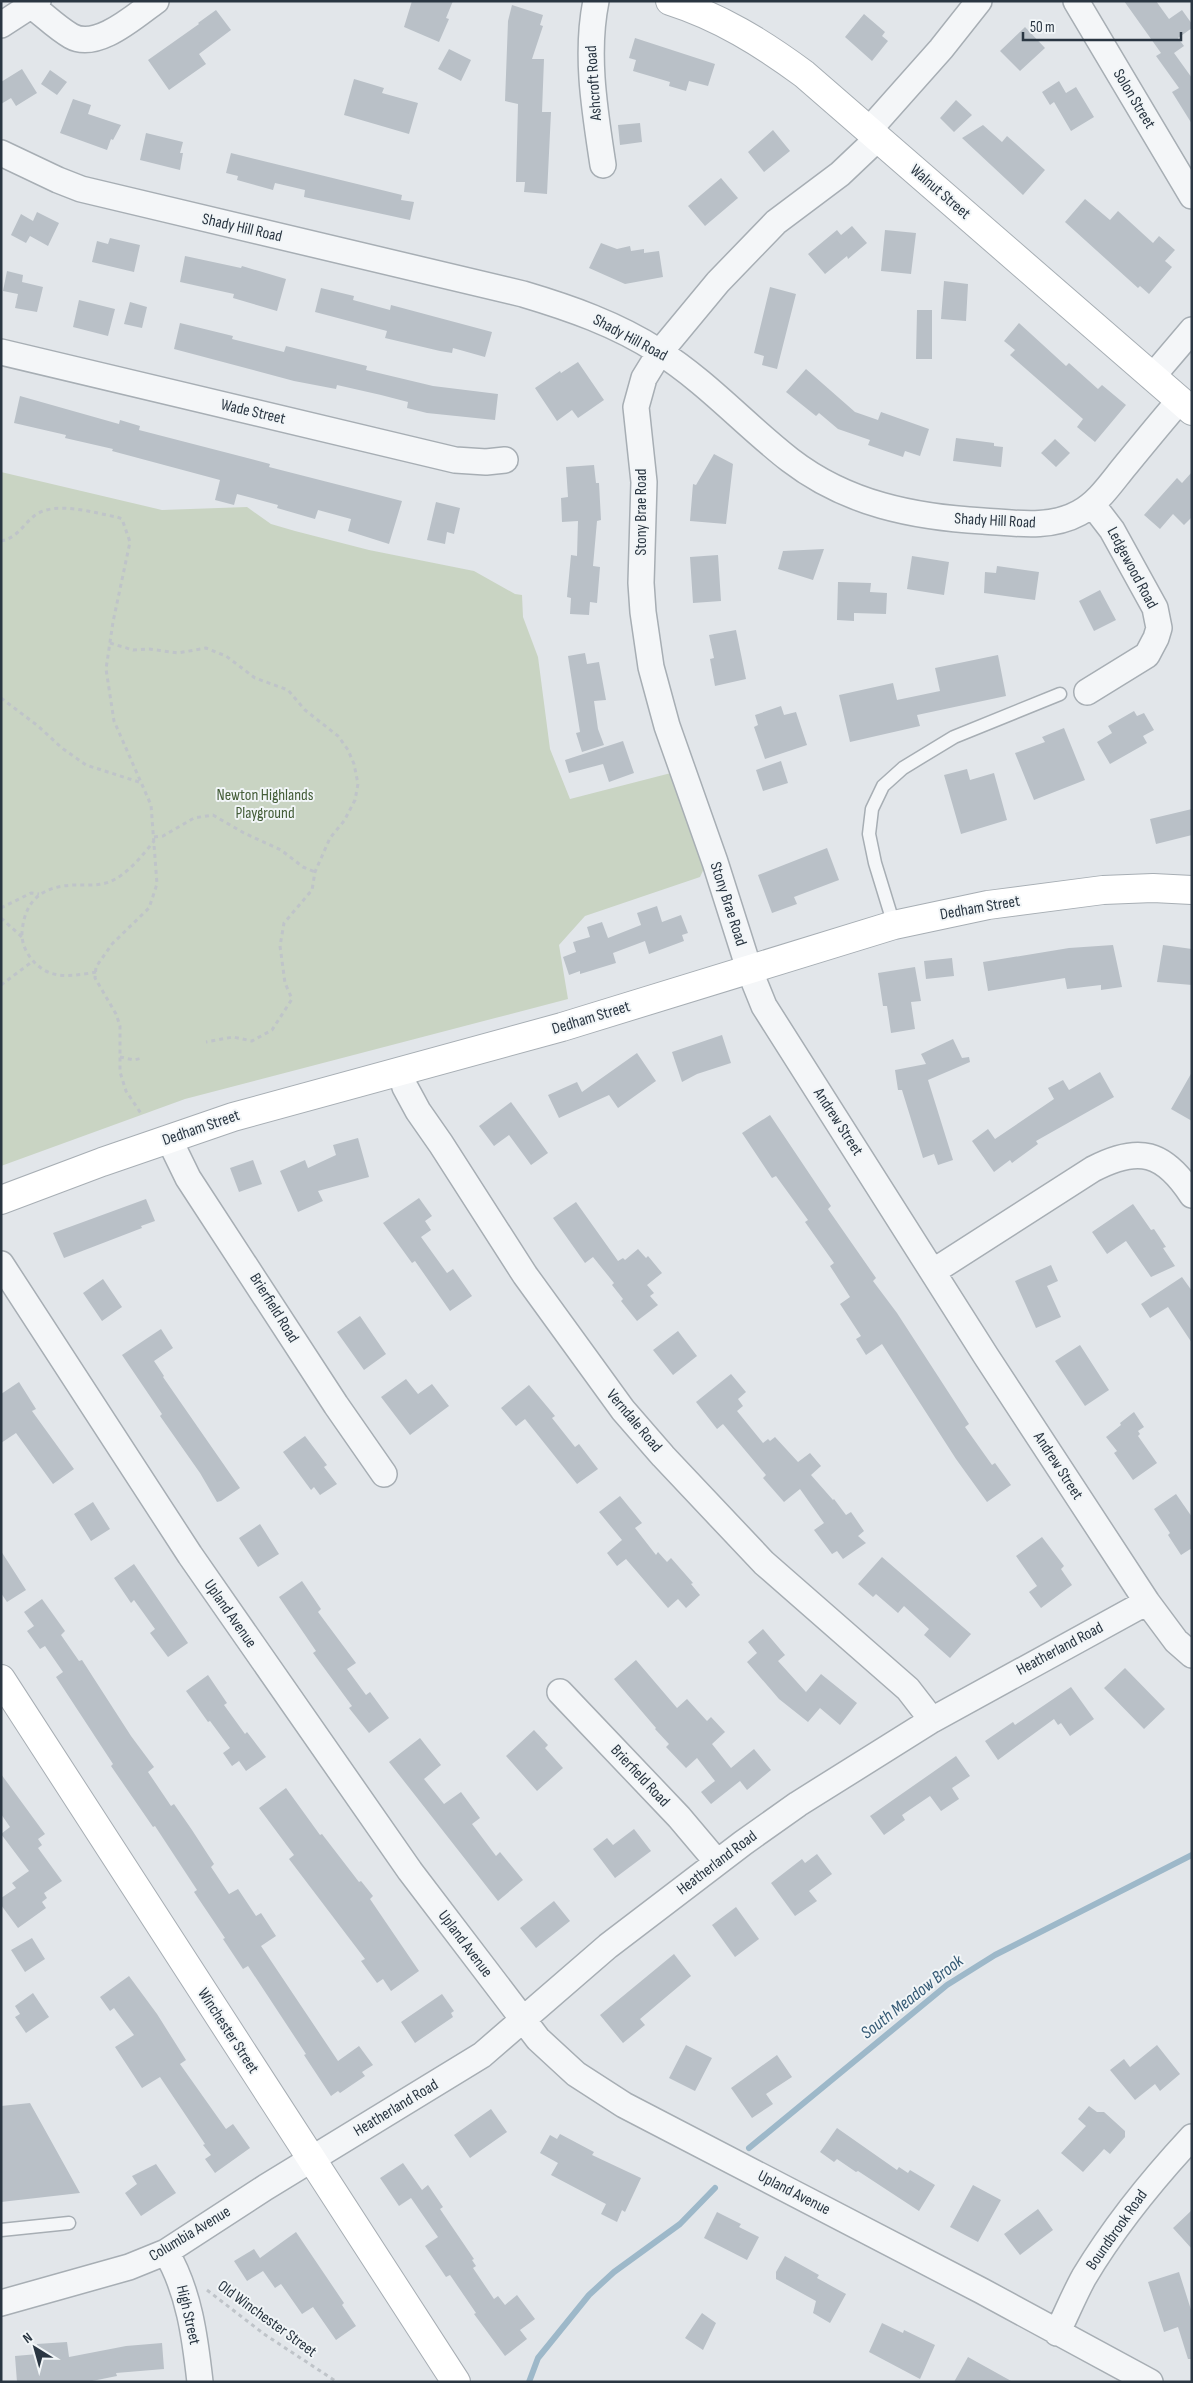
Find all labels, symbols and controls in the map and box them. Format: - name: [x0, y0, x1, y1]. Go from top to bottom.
- scale bar: [1023, 10, 1180, 42]
- text: 50 m: [1030, 18, 1055, 37]
- street label: Ashcroft Road: [582, 45, 606, 122]
- street label: Solon Street: [1109, 66, 1159, 132]
- street label: Walnut Street: [906, 161, 974, 223]
- street label: Shady Hill Road: [200, 210, 284, 246]
- street label: Shady Hill Road: [590, 310, 670, 366]
- street label: Wade Street: [219, 395, 287, 429]
- street label: Stony Brae Road: [632, 468, 651, 556]
- street label: Shady Hill Road: [954, 509, 1036, 533]
- street label: Ledgewood Road: [1103, 524, 1161, 612]
- park label: Newton Highlands Playground: [216, 786, 314, 823]
- street label: Stony Brae Road: [706, 860, 750, 948]
- street label: Dedham Street: [939, 892, 1021, 924]
- street label: Dedham Street: [550, 997, 632, 1039]
- street label: Andrew Street: [809, 1084, 867, 1159]
- street label: Dedham Street: [160, 1106, 242, 1150]
- street label: Brierfield Road: [245, 1270, 303, 1346]
- street label: Verndale Road: [602, 1386, 666, 1456]
- street label: Andrew Street: [1029, 1428, 1087, 1503]
- street label: Upland Avenue: [200, 1576, 260, 1652]
- street label: Heatherland Road: [1013, 1618, 1107, 1680]
- street label: Brierfield Road: [606, 1741, 674, 1811]
- street label: Heatherland Road: [673, 1827, 761, 1899]
- street label: Upland Avenue: [434, 1907, 496, 1981]
- water label: South Meadow Brook: [857, 1950, 968, 2043]
- street label: Winchester Street: [193, 1985, 263, 2077]
- street label: Heatherland Road: [350, 2075, 442, 2141]
- street label: Upland Avenue: [755, 2167, 833, 2219]
- street label: Boundbrook Road: [1082, 2186, 1152, 2274]
- street label: Columbia Avenue: [146, 2202, 234, 2266]
- street label: Old Winchester Street: [214, 2277, 320, 2361]
- street label: High Street: [172, 2283, 204, 2347]
- north arrow: [10, 2323, 60, 2373]
- text: N: [19, 2329, 36, 2347]

